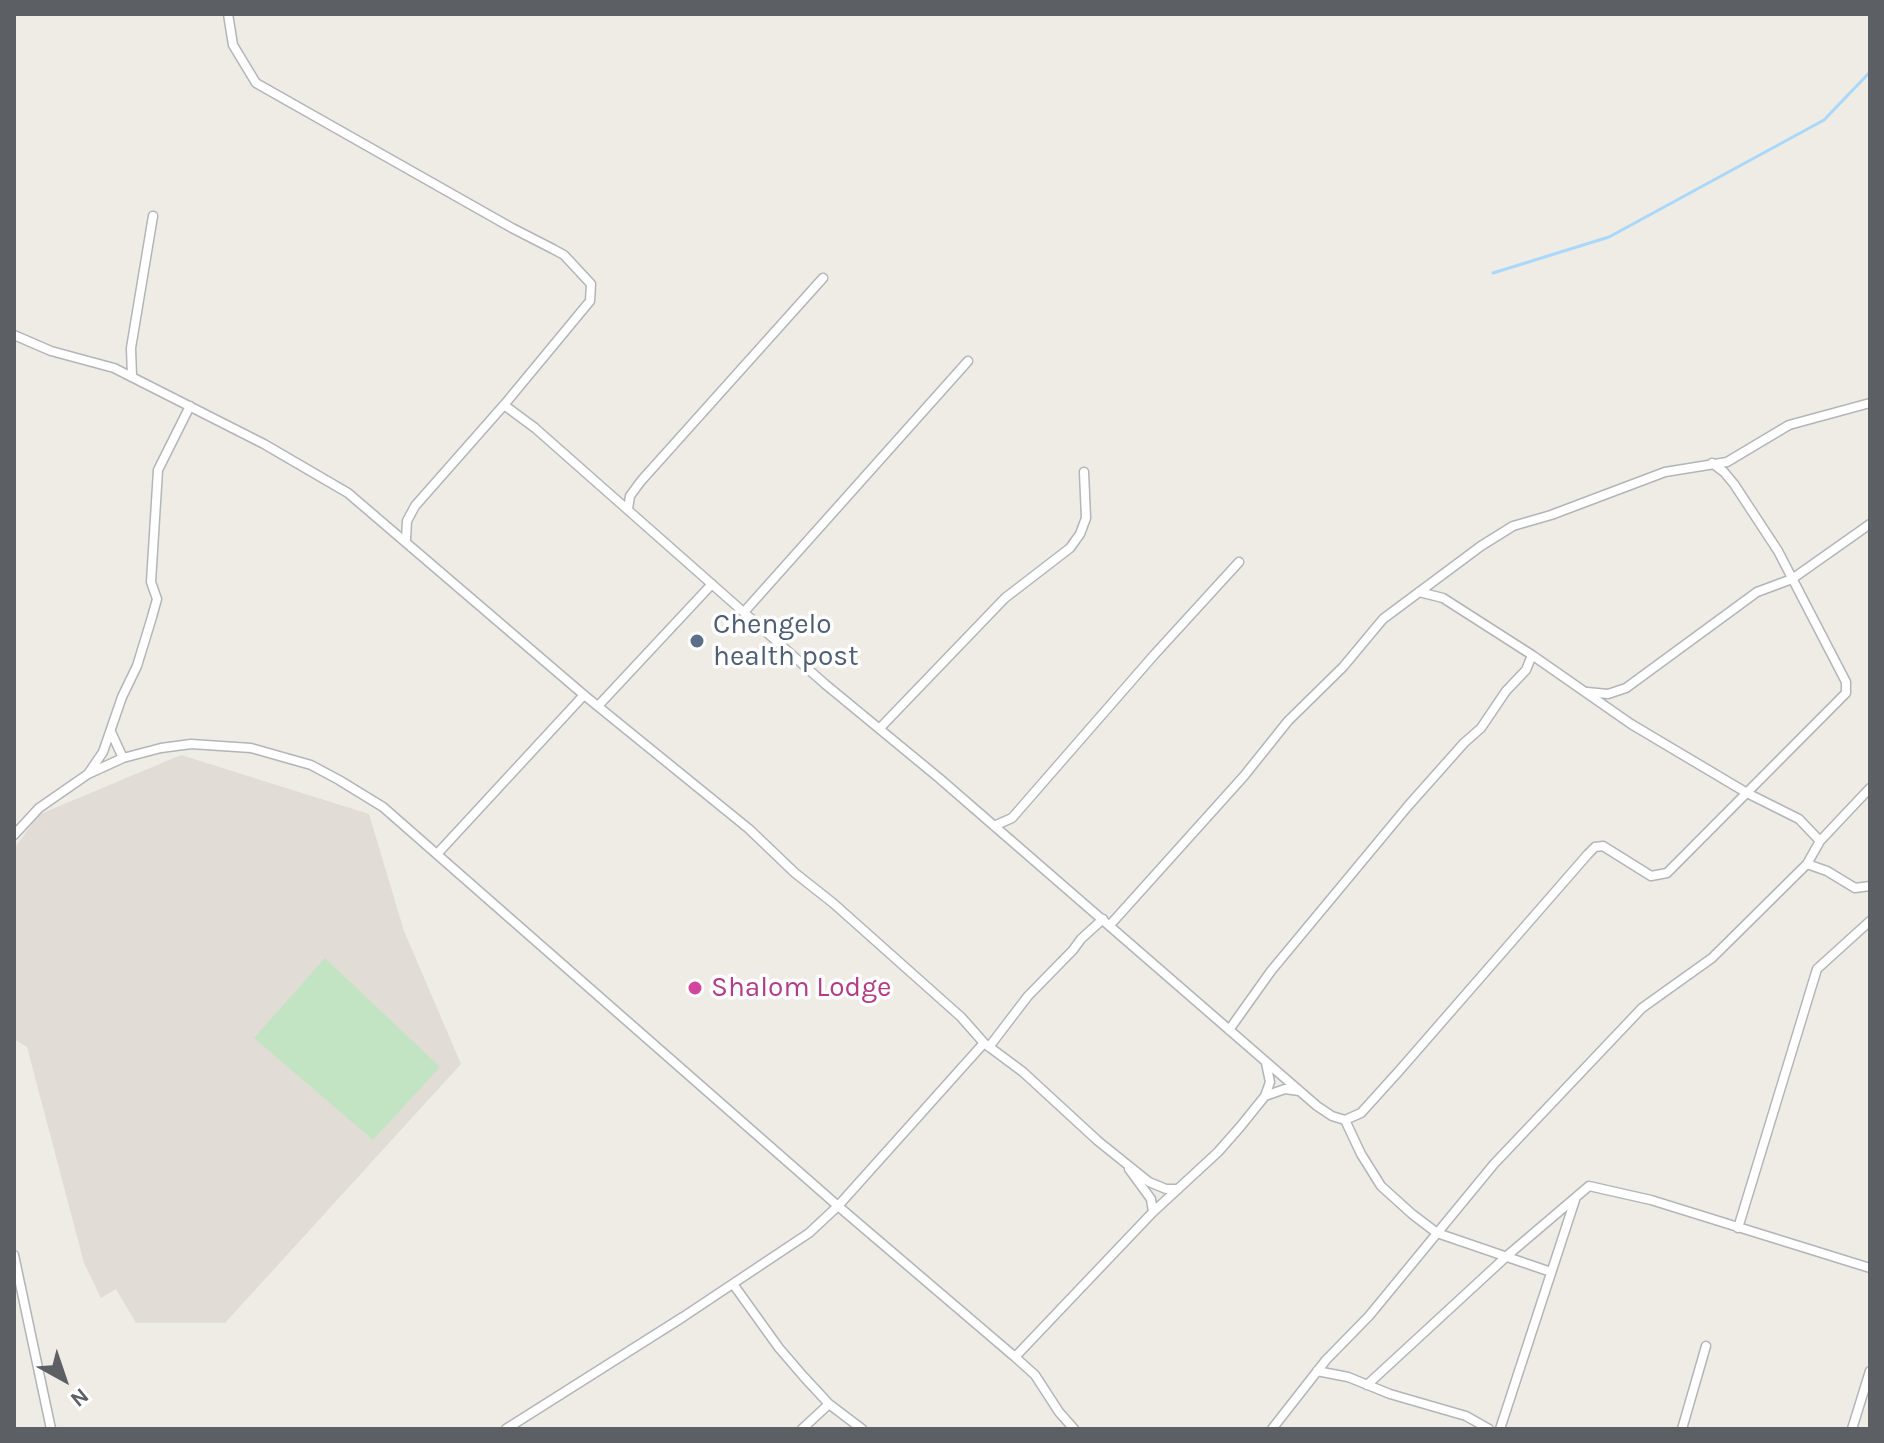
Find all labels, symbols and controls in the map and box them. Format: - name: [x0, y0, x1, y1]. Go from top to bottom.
- place label: Chengelo health post: [713, 608, 859, 674]
- marker: Chengelo health post: [688, 632, 706, 650]
- place label: Shalom Lodge: [711, 971, 891, 1005]
- marker: Shalom Lodge: [686, 979, 704, 997]
- north arrow: [24, 1339, 104, 1419]
- text: N: [65, 1382, 94, 1412]

